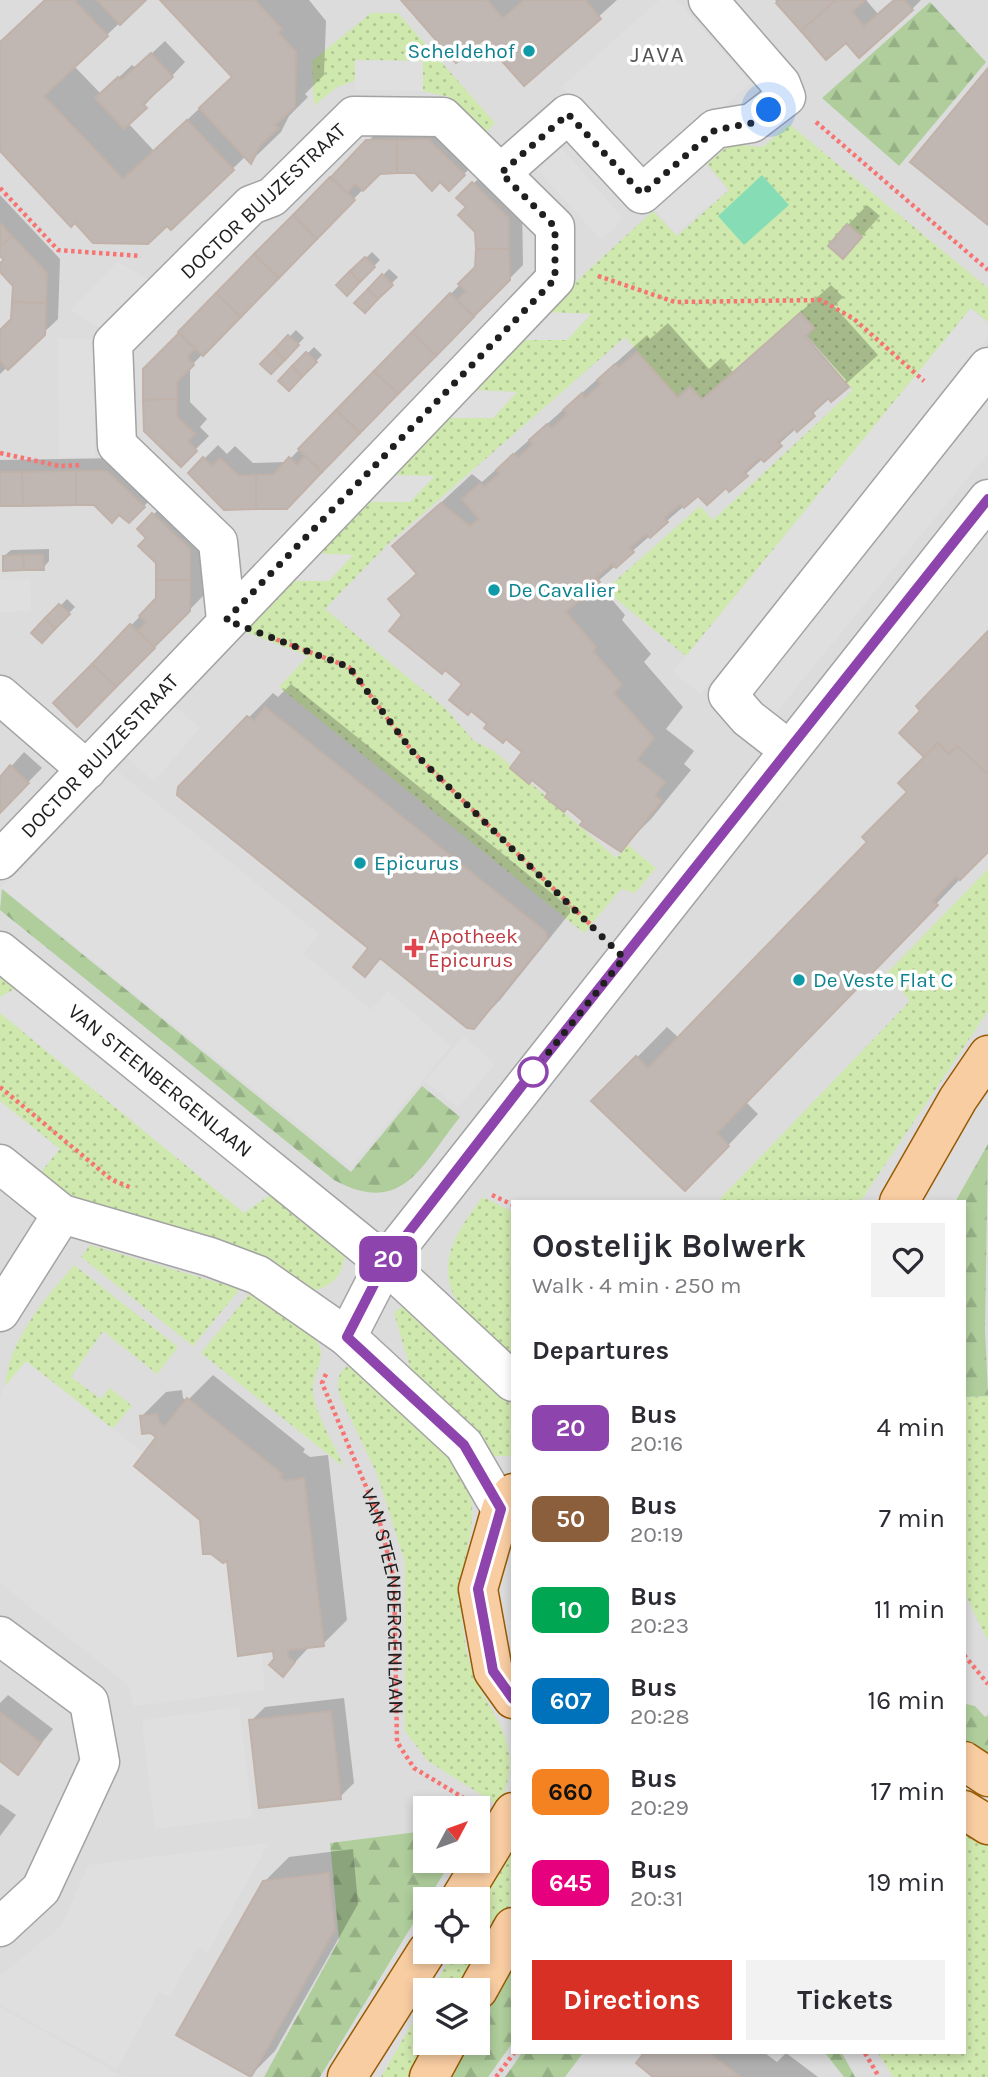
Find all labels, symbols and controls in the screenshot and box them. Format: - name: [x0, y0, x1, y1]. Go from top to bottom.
- place label: Scheldehof: [408, 39, 516, 63]
- district label: JAVA: [630, 41, 686, 68]
- marker: Scheldehof: [521, 43, 537, 59]
- your location: [751, 92, 786, 127]
- street label: DOCTOR BUIJZESTRAAT: [175, 118, 351, 284]
- place label: De Cavalier: [508, 578, 615, 602]
- marker: De Cavalier: [486, 582, 502, 598]
- street label: DOCTOR BUIJZESTRAAT: [16, 669, 184, 843]
- place label: Epicurus: [374, 851, 459, 875]
- marker: Epicurus: [352, 855, 368, 871]
- place label: Apotheek Epicurus: [428, 924, 518, 972]
- marker: Apotheek Epicurus: [406, 940, 422, 956]
- place label: De Veste Flat C: [813, 968, 953, 992]
- marker: De Veste Flat C: [791, 972, 807, 988]
- street label: VAN STEENBERGENLAAN: [63, 999, 257, 1162]
- unlabelled marker: [518, 1057, 548, 1087]
- button: heart: [871, 1223, 945, 1297]
- text: Oostelijk Bolwerk: [532, 1227, 806, 1265]
- line badge: 20: [356, 1236, 420, 1282]
- text: 20: [373, 1245, 403, 1273]
- text: Walk · 4 min · 250 m: [532, 1272, 741, 1299]
- text: Departures: [532, 1335, 669, 1366]
- text: Bus: [630, 1399, 677, 1430]
- text: 4 min: [877, 1412, 945, 1443]
- text: 20: [556, 1414, 585, 1442]
- text: 20:16: [630, 1430, 683, 1457]
- street label: VAN STEENBERGENLAAN: [356, 1484, 408, 1715]
- text: Bus: [630, 1490, 677, 1521]
- text: 7 min: [879, 1503, 945, 1534]
- text: 50: [556, 1505, 585, 1533]
- text: 20:19: [630, 1521, 683, 1548]
- text: Bus: [630, 1581, 677, 1612]
- text: 11 min: [874, 1594, 945, 1625]
- text: 10: [559, 1596, 582, 1624]
- text: 20:23: [630, 1612, 689, 1639]
- text: Bus: [630, 1672, 677, 1703]
- text: 16 min: [868, 1685, 945, 1716]
- text: 607: [550, 1687, 591, 1715]
- text: 20:28: [630, 1703, 690, 1730]
- text: Bus: [630, 1763, 677, 1794]
- text: 17 min: [870, 1776, 945, 1807]
- text: 660: [548, 1778, 593, 1806]
- text: 20:29: [630, 1794, 689, 1821]
- north arrow: [413, 1796, 490, 1872]
- map controls: [413, 1796, 490, 2055]
- text: Bus: [630, 1854, 677, 1885]
- text: 19 min: [867, 1867, 945, 1898]
- text: 645: [549, 1869, 592, 1897]
- text: 20:31: [630, 1885, 683, 1912]
- button: locate: [413, 1887, 490, 1964]
- button: Directions: [532, 1960, 732, 2040]
- button: Tickets: [746, 1960, 945, 2040]
- button: layers: [413, 1978, 490, 2055]

